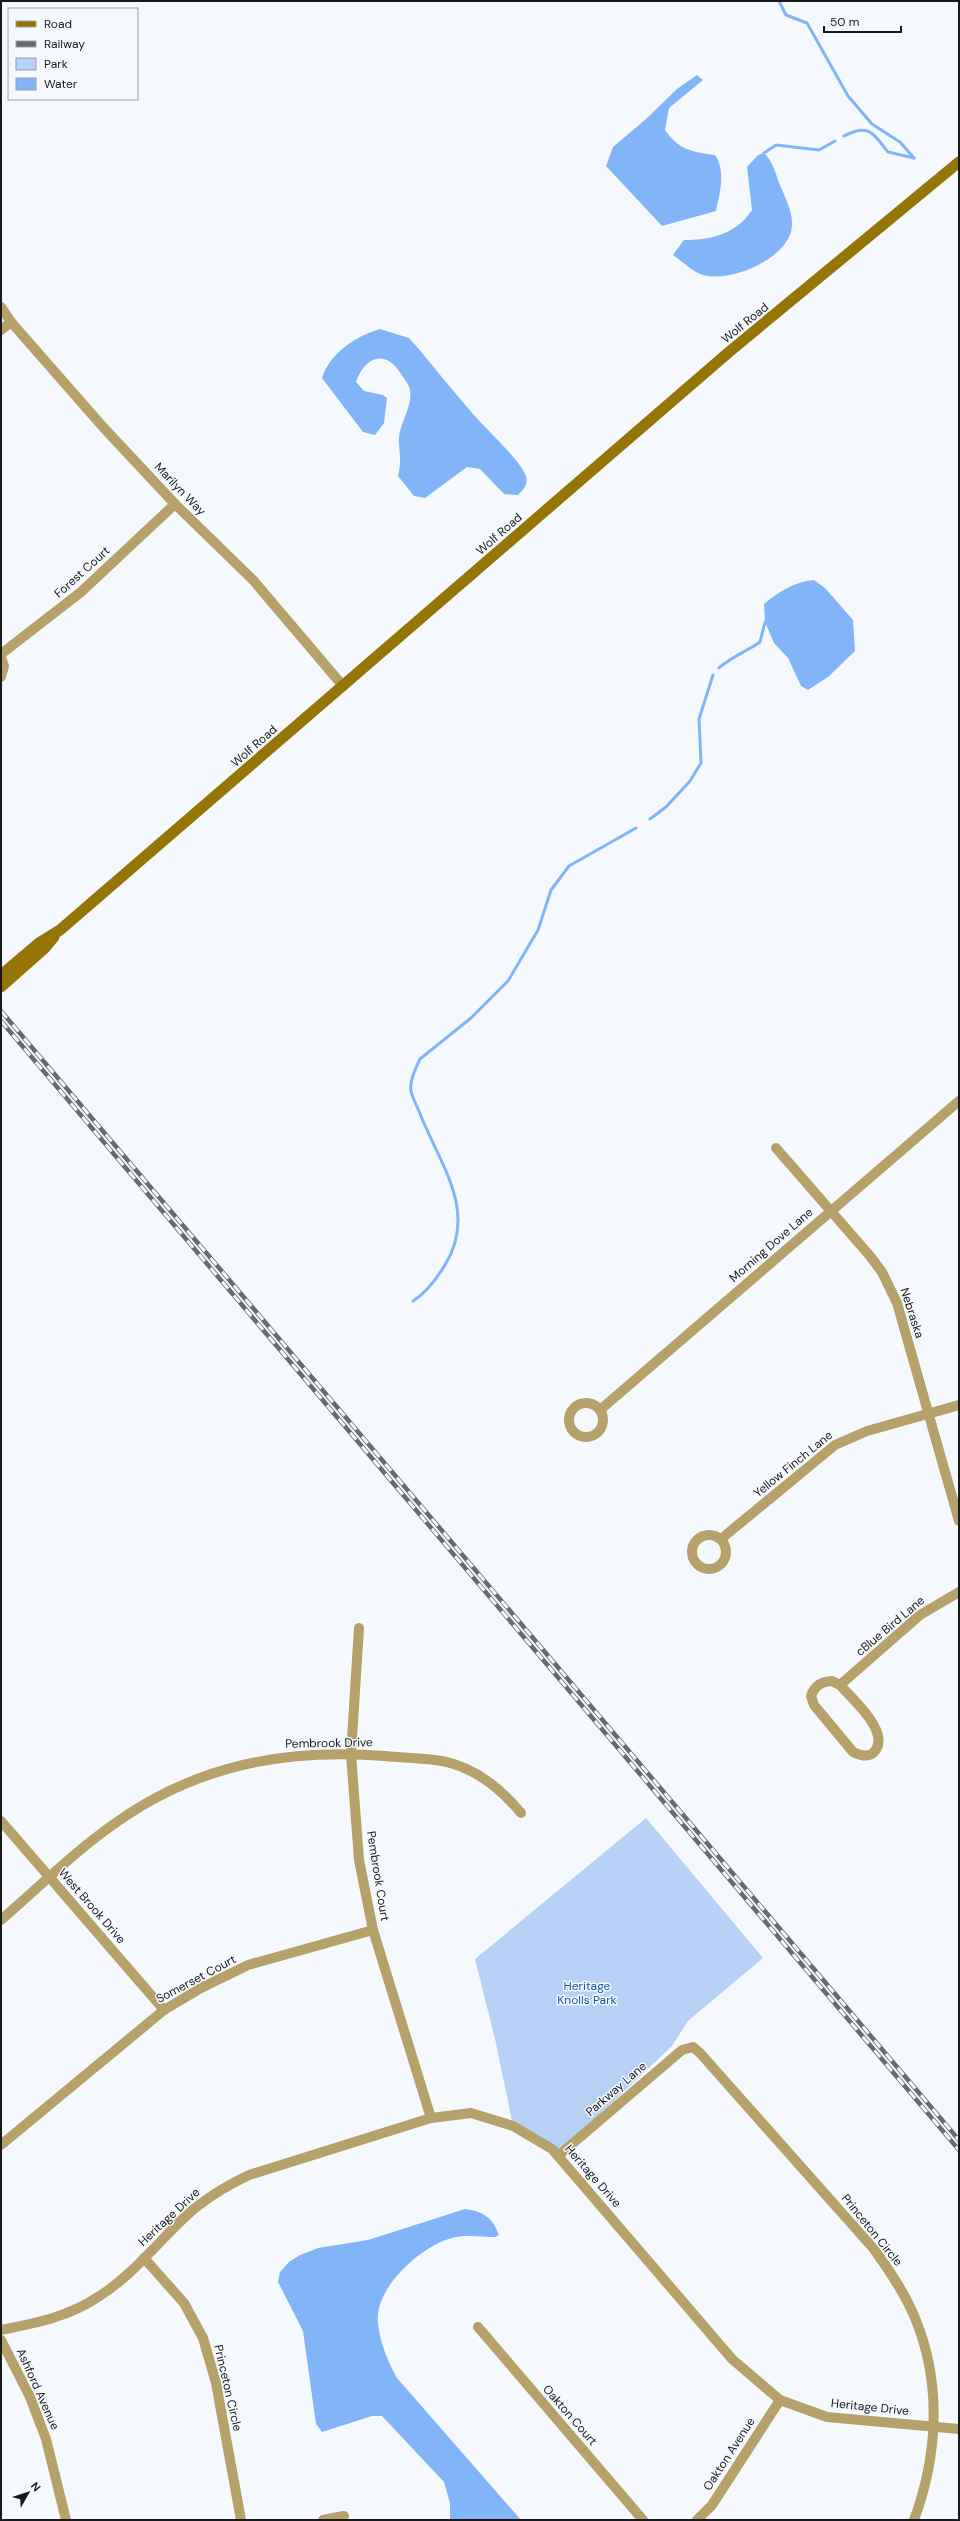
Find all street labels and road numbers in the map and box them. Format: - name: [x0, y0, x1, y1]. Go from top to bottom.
- street label: Wolf Road: [718, 299, 772, 347]
- street label: Marilyn Way: [151, 459, 209, 519]
- street label: Wolf Road: [473, 510, 525, 558]
- street label: Forest Court: [51, 543, 113, 601]
- street label: Wolf Road: [228, 722, 280, 770]
- street label: Morning Dove Lane: [726, 1204, 816, 1286]
- street label: Nebraska: [896, 1286, 928, 1340]
- street label: Yellow Finch Lane: [750, 1427, 836, 1501]
- street label: cBlue Bird Lane: [852, 1592, 928, 1660]
- street label: Pembrook Drive: [285, 1734, 373, 1752]
- street label: Pembrook Court: [363, 1830, 393, 1923]
- street label: West Brook Drive: [55, 1865, 129, 1947]
- street label: Somerset Court: [153, 1951, 239, 2007]
- street label: Parkway Lane: [582, 2058, 650, 2120]
- street label: Heritage Drive: [561, 2141, 625, 2211]
- street label: Heritage Drive: [135, 2184, 203, 2250]
- street label: Princeton Circle: [838, 2191, 906, 2270]
- street label: Princeton Circle: [210, 2343, 246, 2433]
- street label: Ashford Avenue: [13, 2346, 63, 2432]
- street label: Oakton Court: [539, 2381, 601, 2449]
- street label: Heritage Drive: [830, 2395, 910, 2419]
- street label: Oakton Avenue: [699, 2414, 759, 2494]

